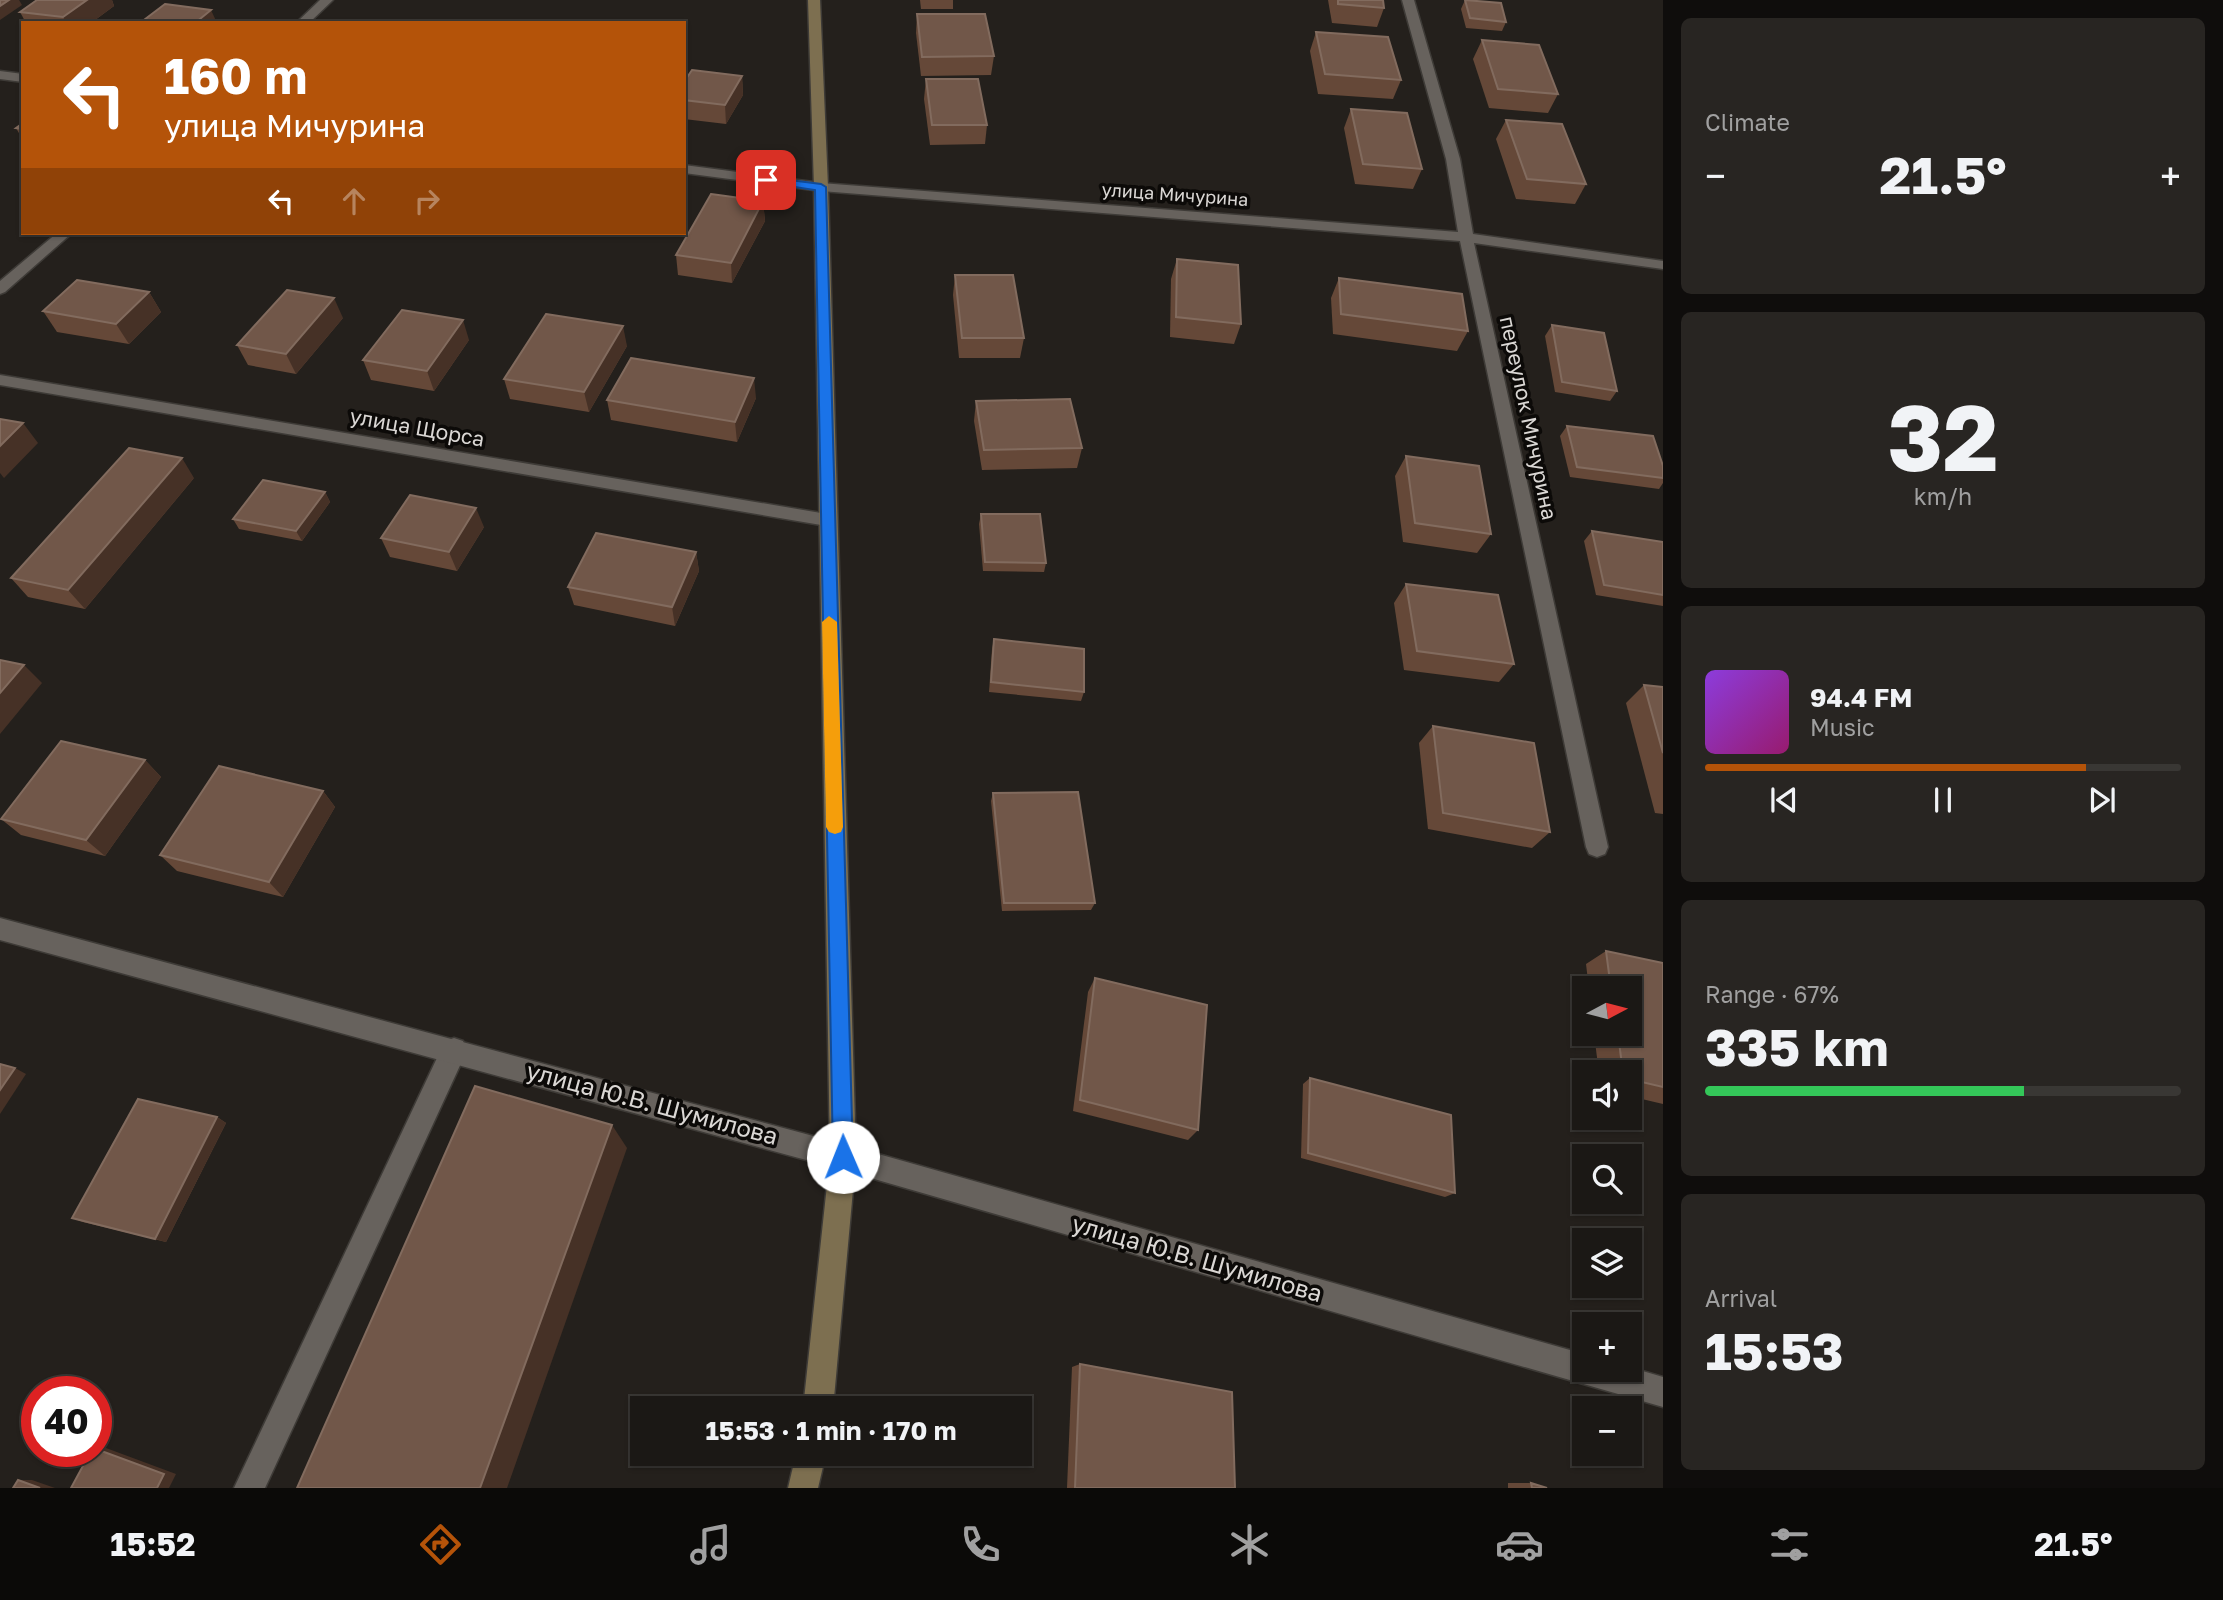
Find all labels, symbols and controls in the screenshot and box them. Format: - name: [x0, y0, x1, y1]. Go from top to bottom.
- text: 160 m: [164, 46, 307, 105]
- icon: left: [49, 49, 140, 140]
- text: улица Мичурина: [164, 106, 425, 144]
- text: Climate: [1705, 108, 1790, 136]
- text: 21.5°: [1879, 143, 2007, 205]
- pin: [736, 150, 796, 210]
- text: −: [1705, 153, 1726, 198]
- text: +: [2160, 153, 2181, 198]
- icon: arrive: [747, 161, 785, 199]
- street label: улица Мичурина: [1101, 178, 1249, 210]
- icon: left: [262, 182, 300, 220]
- icon: ahead: [335, 182, 373, 220]
- icon: right: [408, 182, 446, 220]
- street label: переулок Мичурина: [1495, 314, 1563, 522]
- text: 32: [1887, 382, 1999, 491]
- street label: улица Щорса: [348, 402, 487, 452]
- text: km/h: [1914, 482, 1972, 510]
- text: 94.4 FM: [1810, 682, 1912, 713]
- text: Music: [1810, 713, 1875, 741]
- icon: previous: [1765, 781, 1803, 819]
- icon: pause: [1924, 781, 1962, 819]
- icon: next: [2083, 781, 2121, 819]
- north arrow: [1572, 976, 1642, 1046]
- map controls: [1572, 976, 1642, 1466]
- text: Range · 67%: [1705, 980, 1839, 1008]
- text: 335 km: [1705, 1015, 1889, 1077]
- street label: улица Ю.В. Шумилова: [524, 1055, 781, 1150]
- button: sound: [1572, 1060, 1642, 1130]
- position arrow: [806, 1120, 880, 1194]
- button: search: [1572, 1144, 1642, 1214]
- street label: улица Ю.В. Шумилова: [1069, 1208, 1326, 1307]
- button: layers: [1572, 1228, 1642, 1298]
- text: Arrival: [1705, 1284, 1777, 1312]
- button: +: [1572, 1312, 1642, 1382]
- text: 15:53: [1705, 1319, 1844, 1381]
- speed limit sign: 40: [21, 1376, 112, 1467]
- button: −: [1572, 1396, 1642, 1466]
- text: 15:53 · 1 min · 170 m: [705, 1415, 957, 1446]
- icon: directions: [416, 1520, 465, 1569]
- icon: music: [686, 1520, 735, 1569]
- icon: phone: [956, 1520, 1005, 1569]
- icon: climate: [1225, 1520, 1274, 1569]
- icon: car: [1495, 1520, 1544, 1569]
- icon: filters: [1765, 1520, 1814, 1569]
- text: 15:52: [110, 1525, 196, 1563]
- text: 21.5°: [2034, 1525, 2113, 1563]

